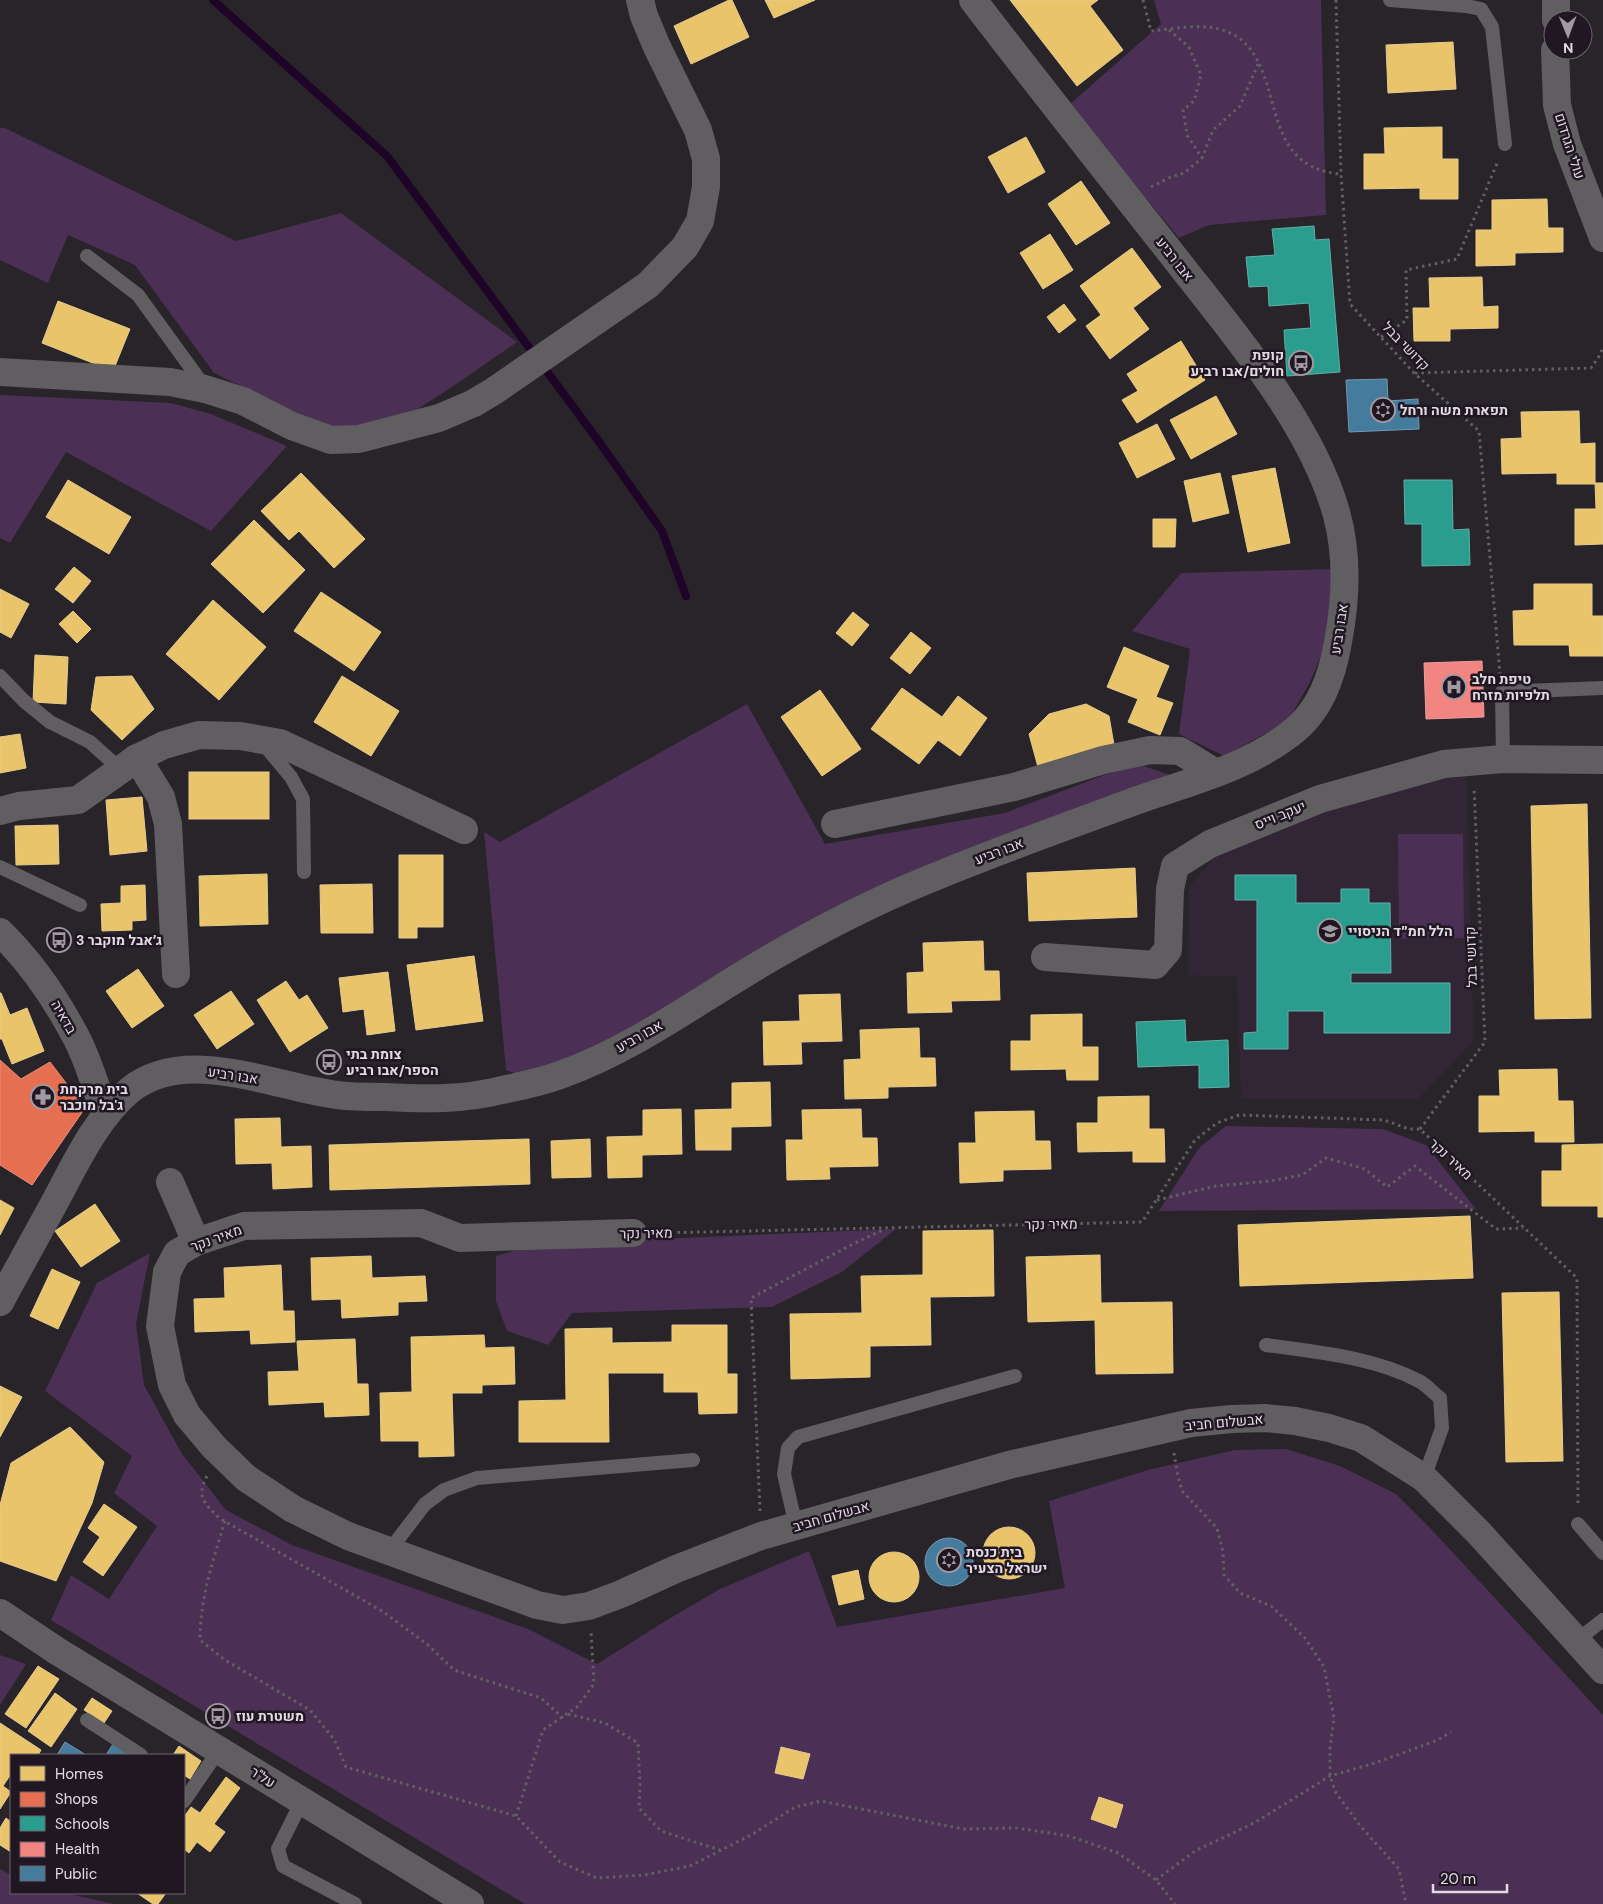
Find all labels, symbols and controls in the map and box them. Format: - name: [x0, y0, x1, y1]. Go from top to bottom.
- north arrow: [1543, 10, 1593, 60]
- text: N: [1563, 39, 1573, 57]
- street label: עולי הגרדום: [1551, 111, 1589, 181]
- street label: אבו רביע: [1152, 233, 1198, 285]
- street label: קדושי בבל: [1378, 318, 1434, 374]
- place label: קופת חולים/אבו רביע: [1190, 346, 1284, 380]
- bus stop icon: קופת חולים/אבו רביע: [1288, 350, 1314, 376]
- synagogue icon: תפארת משה ורחל: [1370, 397, 1396, 423]
- place label: תפארת משה ורחל: [1400, 401, 1508, 419]
- street label: אבו רביע: [1326, 603, 1352, 655]
- place label: טיפת חלב תלפיות מזרח: [1472, 670, 1550, 704]
- hospital icon: טיפת חלב תלפיות מזרח: [1441, 674, 1467, 700]
- street label: יעקב וייס: [1252, 797, 1308, 833]
- street label: אבו רביע: [972, 833, 1026, 869]
- school or university icon: הלל חמ״ד הניסויי: [1317, 918, 1343, 944]
- place label: הלל חמ״ד הניסויי: [1348, 922, 1453, 940]
- street label: קדושי בבל: [1461, 926, 1481, 988]
- bus stop icon: ג׳אבל מוקבר 3: [46, 927, 72, 953]
- place label: ג׳אבל מוקבר 3: [76, 931, 162, 949]
- street label: בדאיה: [47, 997, 81, 1038]
- street label: אבו רביע: [612, 1016, 666, 1056]
- place label: צומת בתי הספר/אבו רביע: [346, 1045, 439, 1079]
- bus stop icon: צומת בתי הספר/אבו רביע: [316, 1049, 342, 1075]
- street label: אבו רביע: [207, 1062, 259, 1088]
- place label: בית מרקחת ג'בל מוכבר: [60, 1080, 128, 1114]
- pharmacy icon: בית מרקחת ג'בל מוכבר: [30, 1084, 56, 1110]
- street label: מאיר נקר: [1425, 1134, 1477, 1184]
- street label: מאיר נקר: [1024, 1215, 1078, 1233]
- street label: מאיר נקר: [188, 1220, 244, 1256]
- street label: מאיר נקר: [619, 1224, 673, 1242]
- street label: אבשלום חביב: [1184, 1410, 1264, 1434]
- street label: אבשלום חביב: [791, 1496, 871, 1536]
- place label: בית כנסת ישראל הצעיר: [966, 1543, 1047, 1577]
- synagogue icon: בית כנסת ישראל הצעיר: [936, 1547, 962, 1573]
- bus stop icon: משטרת עוז: [205, 1703, 231, 1729]
- place label: משטרת עוז: [236, 1707, 304, 1725]
- legend: [10, 1754, 185, 1894]
- street label: על"ר: [247, 1762, 279, 1792]
- text: Homes: [55, 1764, 104, 1784]
- text: Shops: [55, 1789, 98, 1809]
- text: Schools: [55, 1814, 110, 1834]
- text: Health: [55, 1839, 100, 1859]
- scale bar: [1433, 1862, 1507, 1894]
- text: Public: [55, 1864, 97, 1884]
- text: 20 m: [1440, 1869, 1476, 1889]

